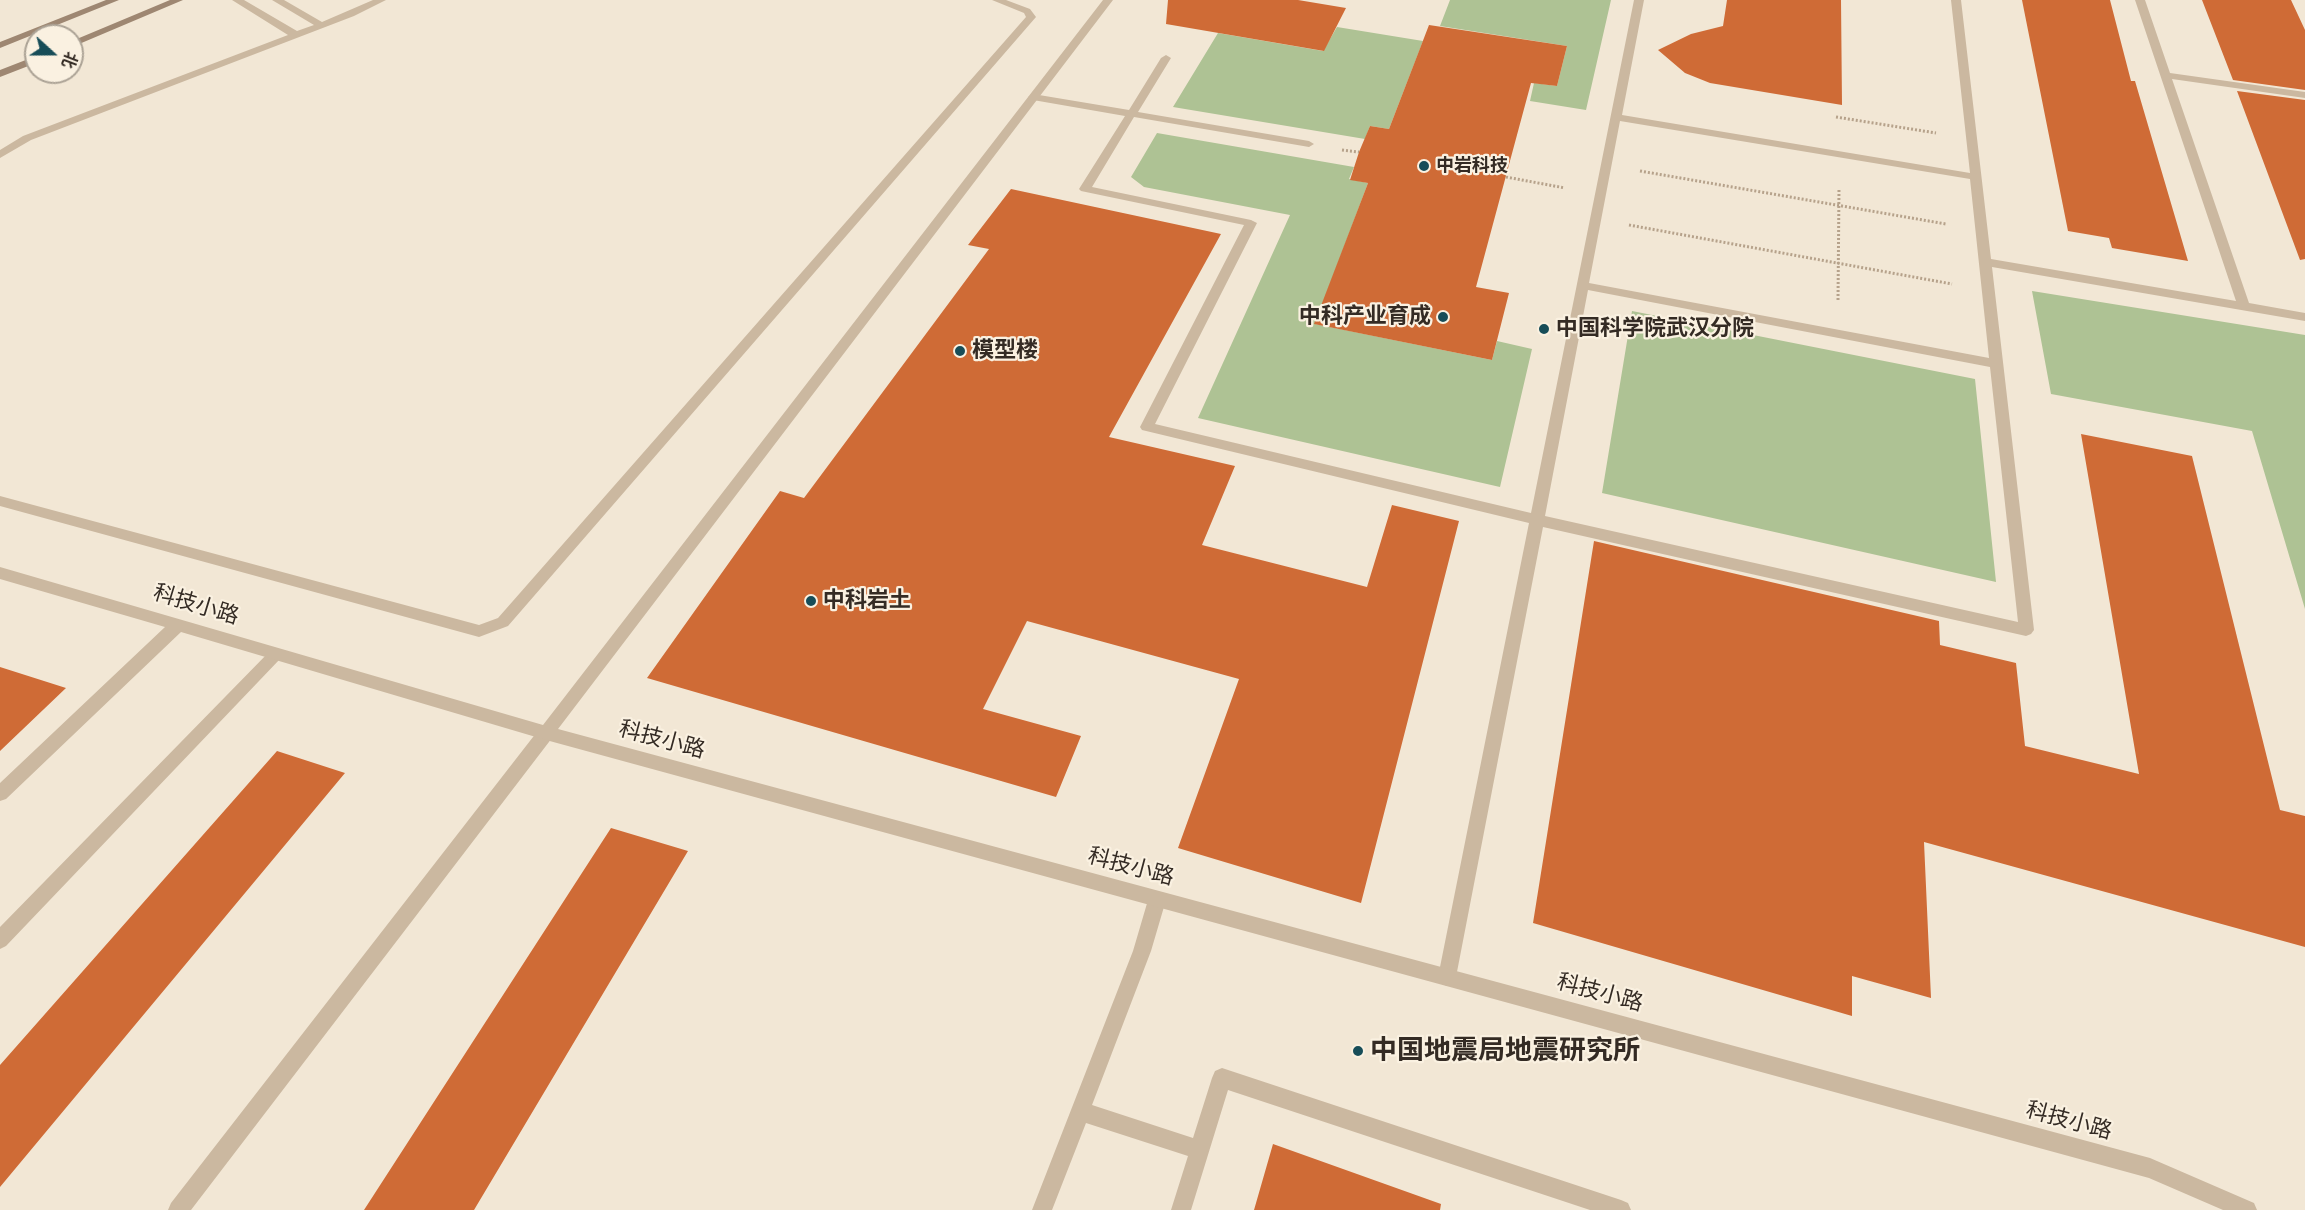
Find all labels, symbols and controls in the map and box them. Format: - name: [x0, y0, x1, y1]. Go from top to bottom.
- north arrow: [24, 24, 84, 84]
- text: 北: [58, 49, 81, 71]
- place label: 中岩科技: [1436, 155, 1508, 177]
- marker: 中岩科技: [1417, 159, 1431, 173]
- place label: 中科产业育成: [1299, 304, 1431, 330]
- marker: 中科产业育成: [1436, 310, 1450, 324]
- place label: 中国科学院武汉分院: [1556, 316, 1754, 342]
- marker: 中国科学院武汉分院: [1537, 322, 1551, 336]
- place label: 模型楼: [972, 338, 1038, 364]
- marker: 模型楼: [953, 344, 967, 358]
- street label: 科技小路: [150, 580, 242, 630]
- place label: 中科岩土: [823, 588, 911, 614]
- marker: 中科岩土: [804, 594, 818, 608]
- street label: 科技小路: [616, 716, 708, 764]
- street label: 科技小路: [1085, 843, 1177, 891]
- street label: 科技小路: [1554, 969, 1646, 1017]
- place label: 中国地震局地震研究所: [1370, 1035, 1640, 1067]
- marker: 中国地震局地震研究所: [1351, 1044, 1365, 1058]
- street label: 科技小路: [2023, 1097, 2115, 1145]

